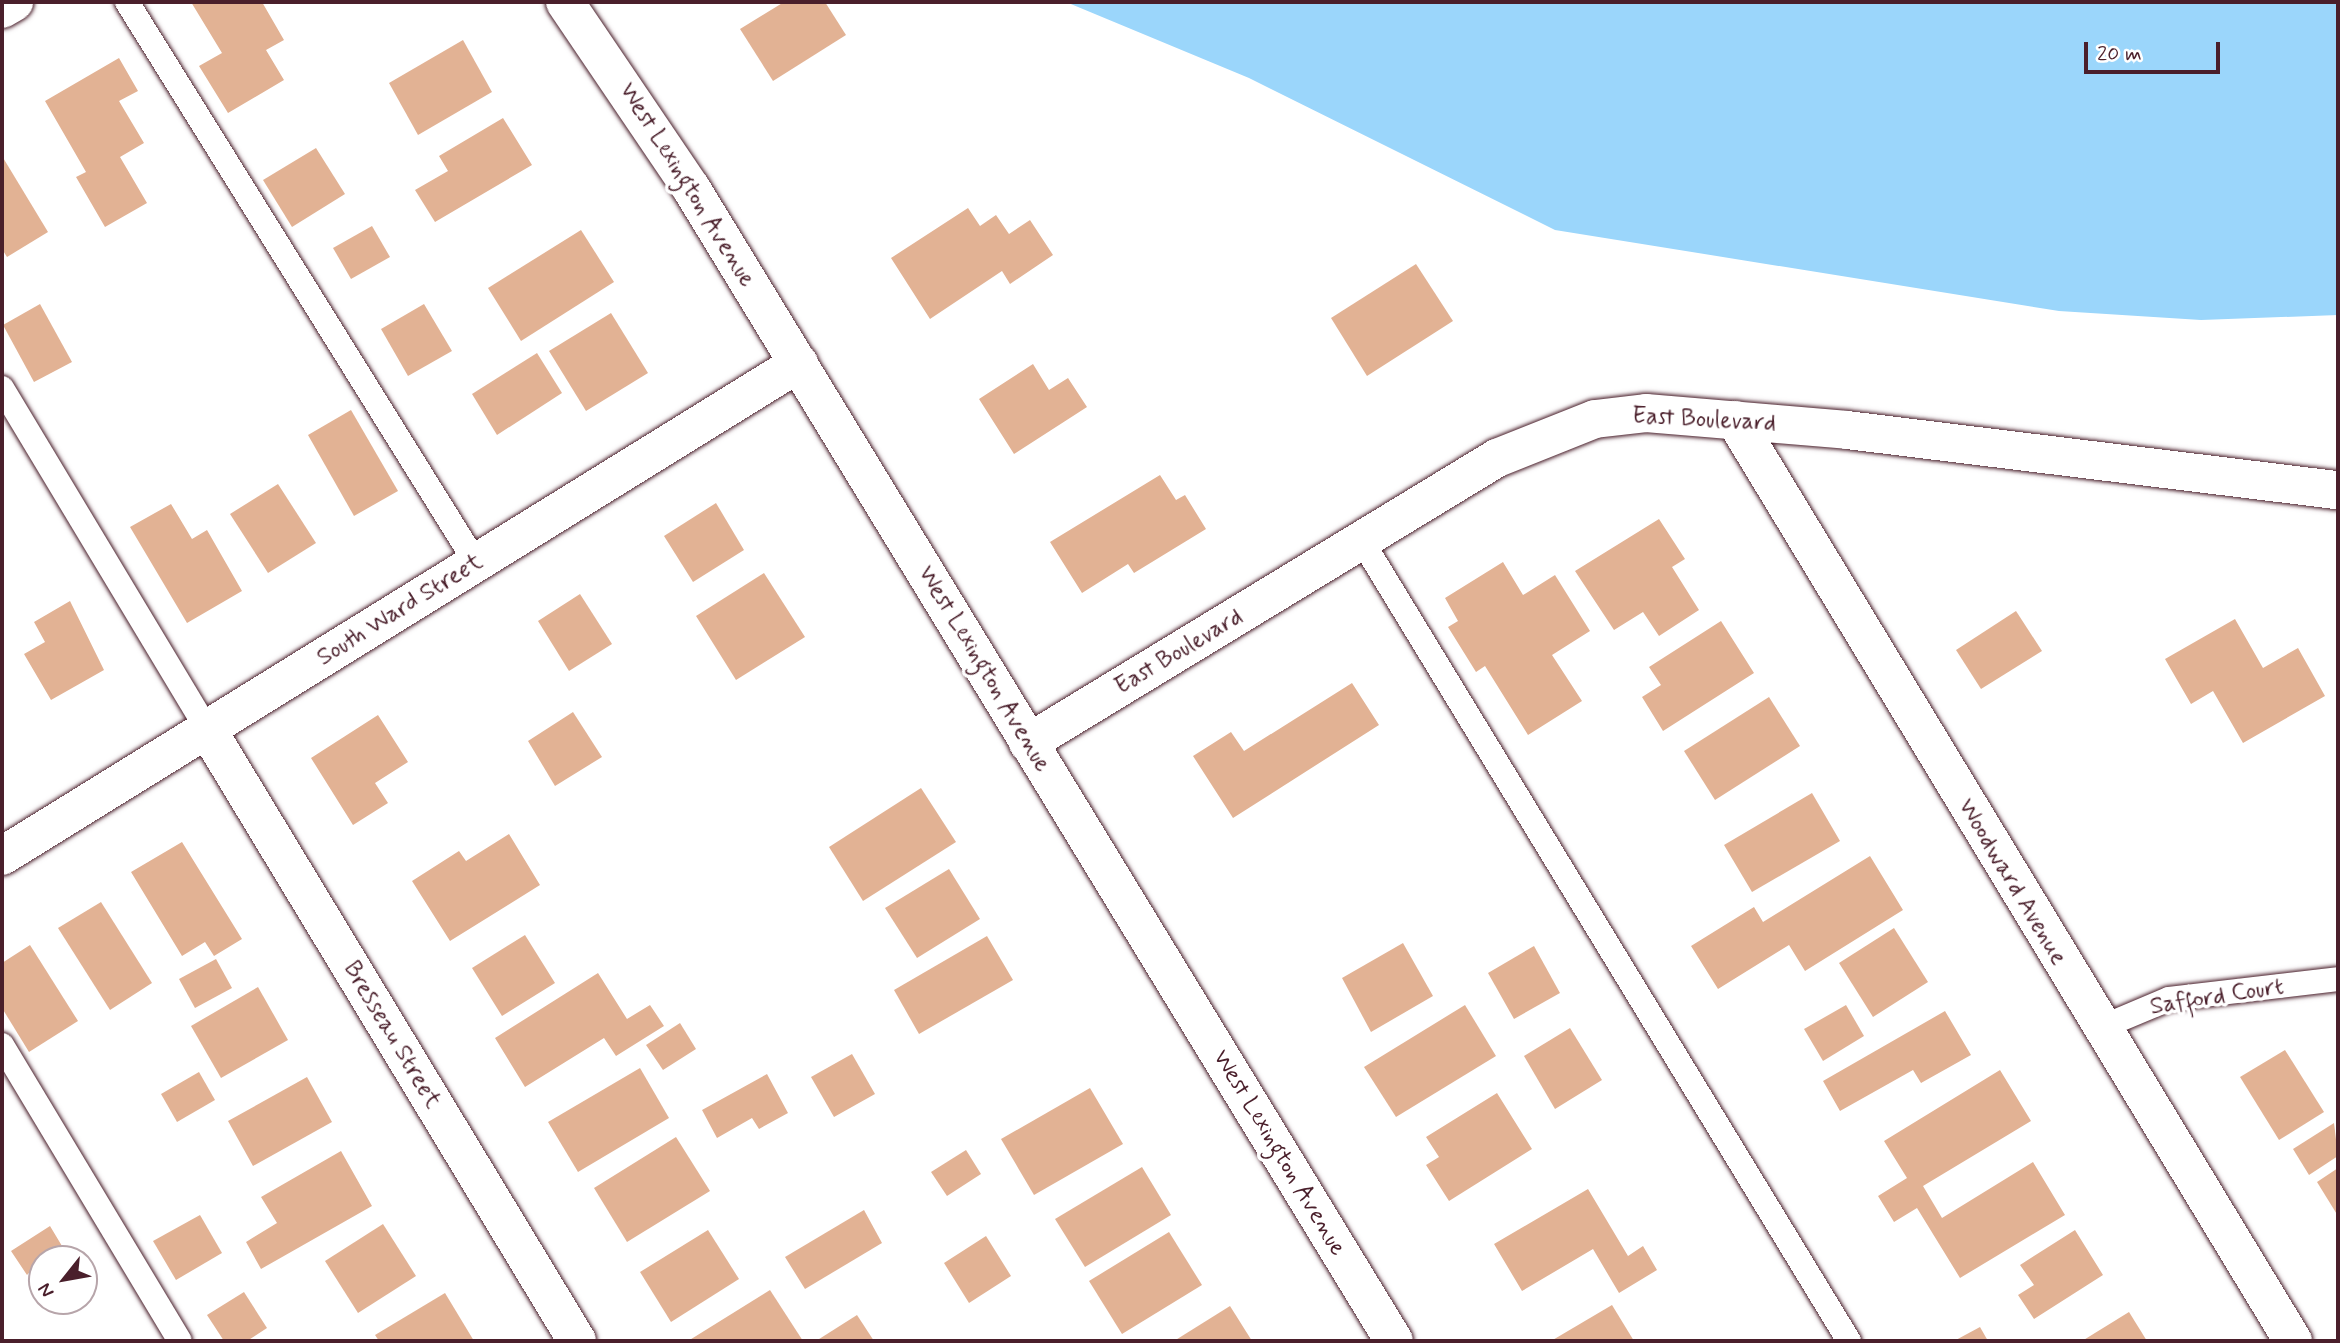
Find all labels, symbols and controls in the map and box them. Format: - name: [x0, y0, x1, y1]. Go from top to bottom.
- scale bar: [2088, 28, 2224, 72]
- text: 20 m: [2097, 40, 2142, 68]
- street label: West Lexington Avenue: [613, 79, 761, 291]
- street label: East Boulevard: [1631, 402, 1777, 438]
- street label: South Ward Street: [312, 547, 488, 673]
- street label: West Lexington Avenue: [912, 562, 1056, 776]
- street label: East Boulevard: [1110, 603, 1248, 701]
- street label: Woodward Avenue: [1951, 793, 2073, 971]
- street label: Bresseau Street: [337, 956, 447, 1114]
- street label: Safford Court: [2146, 972, 2288, 1022]
- street label: West Lexington Avenue: [1207, 1046, 1351, 1260]
- north arrow: [28, 1245, 98, 1315]
- text: N: [32, 1278, 60, 1302]

